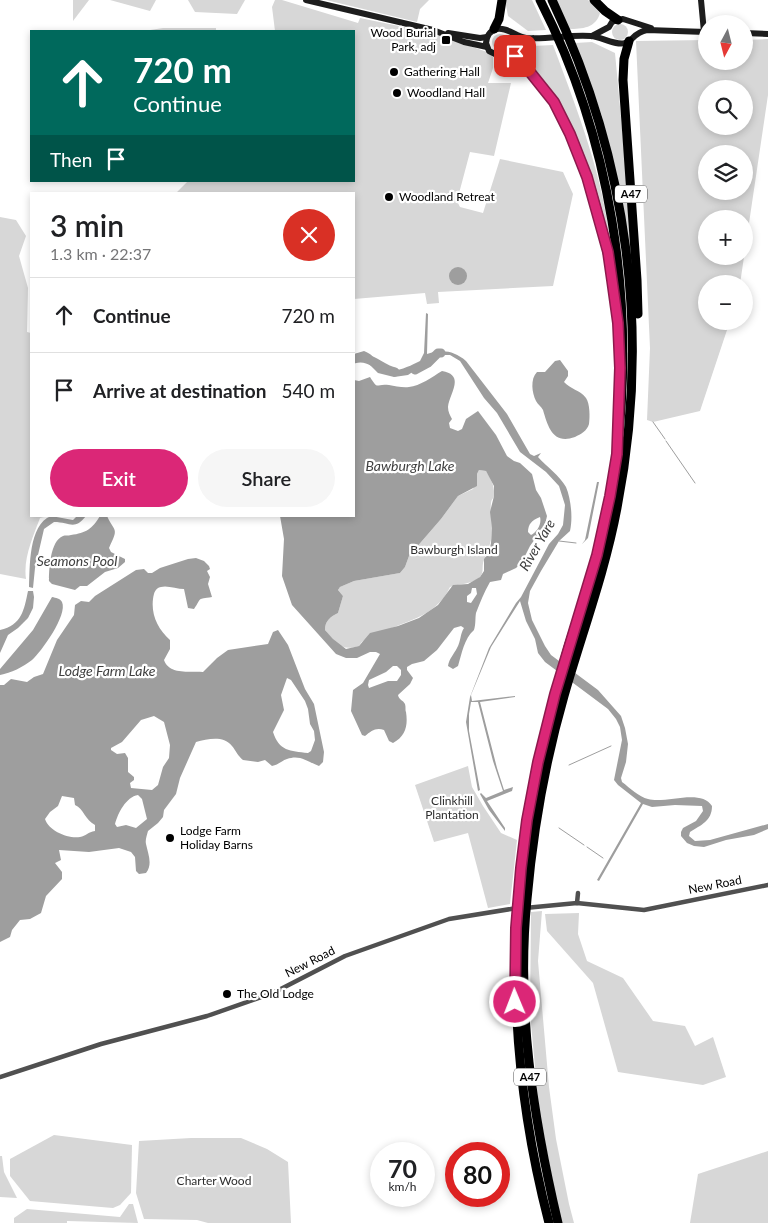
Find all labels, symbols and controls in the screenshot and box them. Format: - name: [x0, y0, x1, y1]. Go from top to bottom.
- north arrow: [698, 15, 752, 70]
- map controls: [698, 15, 753, 330]
- place label: Wood Burial Park, adj: [370, 25, 436, 54]
- marker: Wood Burial Park, adj: [440, 34, 452, 46]
- pin: [494, 35, 536, 77]
- icon: arrive: [501, 42, 529, 70]
- text: 720 m: [133, 48, 232, 90]
- icon: ahead: [50, 50, 115, 115]
- place label: Gathering Hall: [404, 64, 480, 79]
- marker: Gathering Hall: [388, 66, 400, 78]
- button: search: [698, 80, 753, 135]
- place label: Woodland Hall: [407, 85, 485, 100]
- marker: Woodland Hall: [391, 87, 403, 99]
- text: Continue: [133, 90, 222, 117]
- icon: arrive: [102, 145, 130, 173]
- button: layers: [698, 145, 753, 200]
- text: Then: [50, 148, 92, 171]
- road number: A47: [615, 185, 647, 202]
- place label: Woodland Retreat: [399, 189, 495, 204]
- marker: Woodland Retreat: [383, 191, 395, 203]
- text: 3 min: [50, 207, 124, 243]
- button: close: [283, 209, 335, 261]
- button: +: [698, 210, 753, 265]
- text: 1.3 km · 22:37: [50, 244, 151, 263]
- button: −: [698, 275, 753, 330]
- icon: ahead: [50, 301, 78, 329]
- text: Continue: [93, 304, 171, 327]
- text: 720 m: [281, 304, 335, 327]
- icon: arrive: [50, 376, 78, 404]
- text: Arrive at destination: [93, 379, 266, 402]
- text: 540 m: [281, 379, 335, 402]
- button: Exit: [50, 449, 188, 507]
- button: Share: [198, 449, 335, 507]
- water label: Bawburgh Lake: [365, 457, 455, 474]
- water label: River Yare: [515, 516, 558, 574]
- park label: Bawburgh Island: [410, 542, 498, 557]
- water label: Seamons Pool: [37, 552, 117, 569]
- water label: Lodge Farm Lake: [59, 662, 156, 679]
- park label: Clinkhill Plantation: [425, 793, 479, 822]
- place label: Lodge Farm Holiday Barns: [180, 823, 253, 852]
- marker: Lodge Farm Holiday Barns: [164, 832, 176, 844]
- street label: New Road: [687, 872, 743, 897]
- street label: New Road: [282, 943, 337, 981]
- position arrow: [488, 975, 540, 1027]
- place label: The Old Lodge: [237, 986, 314, 1001]
- marker: The Old Lodge: [221, 988, 233, 1000]
- road number: A47: [514, 1068, 546, 1086]
- speed limit sign: 80: [445, 1142, 510, 1207]
- text: 70: [388, 1153, 417, 1183]
- park label: Charter Wood: [177, 1173, 251, 1188]
- text: km/h: [388, 1179, 417, 1194]

